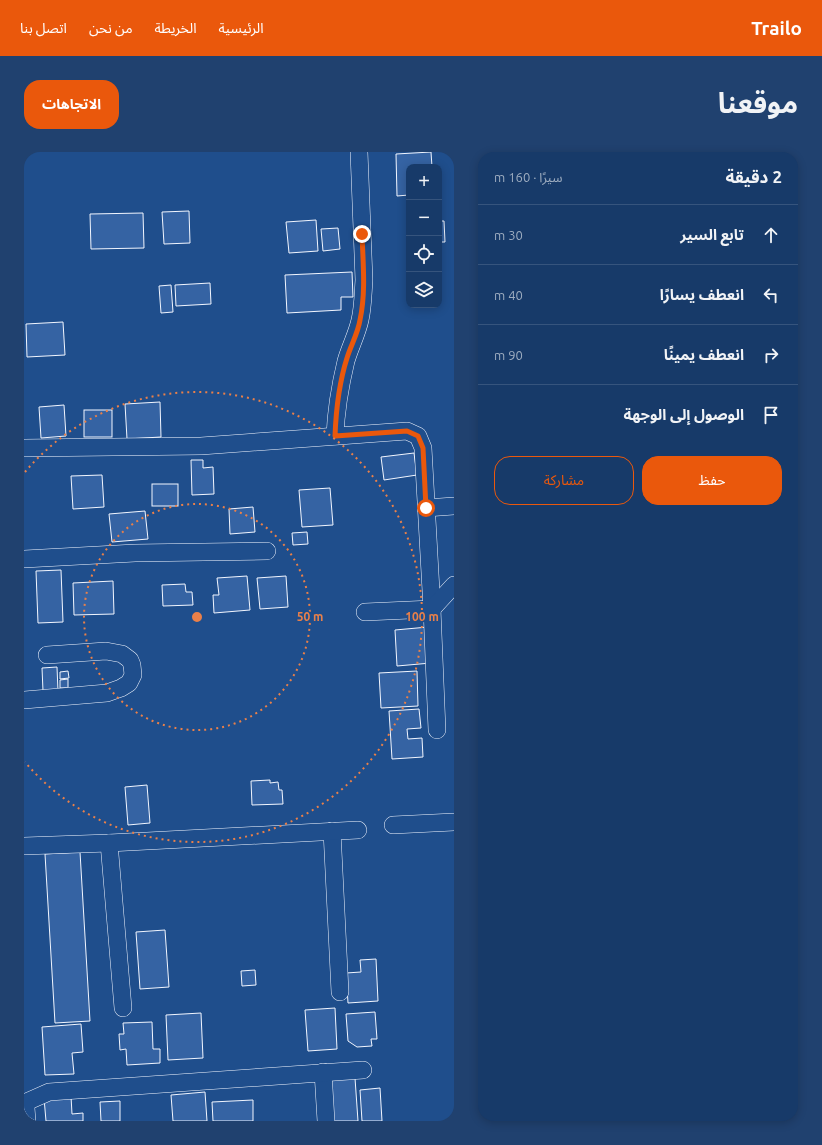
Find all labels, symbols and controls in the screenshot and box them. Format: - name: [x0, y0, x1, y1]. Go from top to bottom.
- text: Trailo: [751, 17, 802, 39]
- text: اتصل بنا: [20, 20, 67, 36]
- text: من نحن: [89, 20, 133, 36]
- text: الخريطة: [155, 20, 197, 36]
- text: الرئيسية: [219, 20, 264, 36]
- button: الاتجاهات: [24, 80, 119, 129]
- text: موقعنا: [718, 87, 798, 118]
- map controls: [406, 164, 442, 308]
- button: +: [406, 164, 442, 200]
- text: 2 دقيقة: [726, 167, 782, 186]
- text: سيرًا · 160 m: [494, 170, 562, 184]
- button: −: [406, 200, 442, 236]
- icon: ahead: [760, 224, 782, 246]
- route end: [353, 225, 371, 243]
- text: تابع السير: [680, 226, 744, 243]
- text: 30 m: [494, 228, 523, 242]
- button: locate: [406, 236, 442, 272]
- button: layers: [406, 272, 442, 308]
- icon: left: [760, 284, 782, 306]
- text: انعطف يسارًا: [660, 286, 744, 303]
- text: 40 m: [494, 288, 523, 302]
- icon: right: [760, 344, 782, 366]
- text: انعطف يمينًا: [664, 346, 744, 363]
- text: 90 m: [494, 348, 523, 362]
- icon: arrive: [760, 404, 782, 426]
- text: الوصول إلى الوجهة: [624, 406, 744, 423]
- button: مشاركة: [494, 456, 634, 505]
- button: حفظ: [642, 456, 782, 505]
- route start: [417, 499, 435, 517]
- centre of rings: [190, 610, 204, 624]
- text: 50 m: [297, 610, 323, 623]
- text: 100 m: [405, 610, 439, 623]

